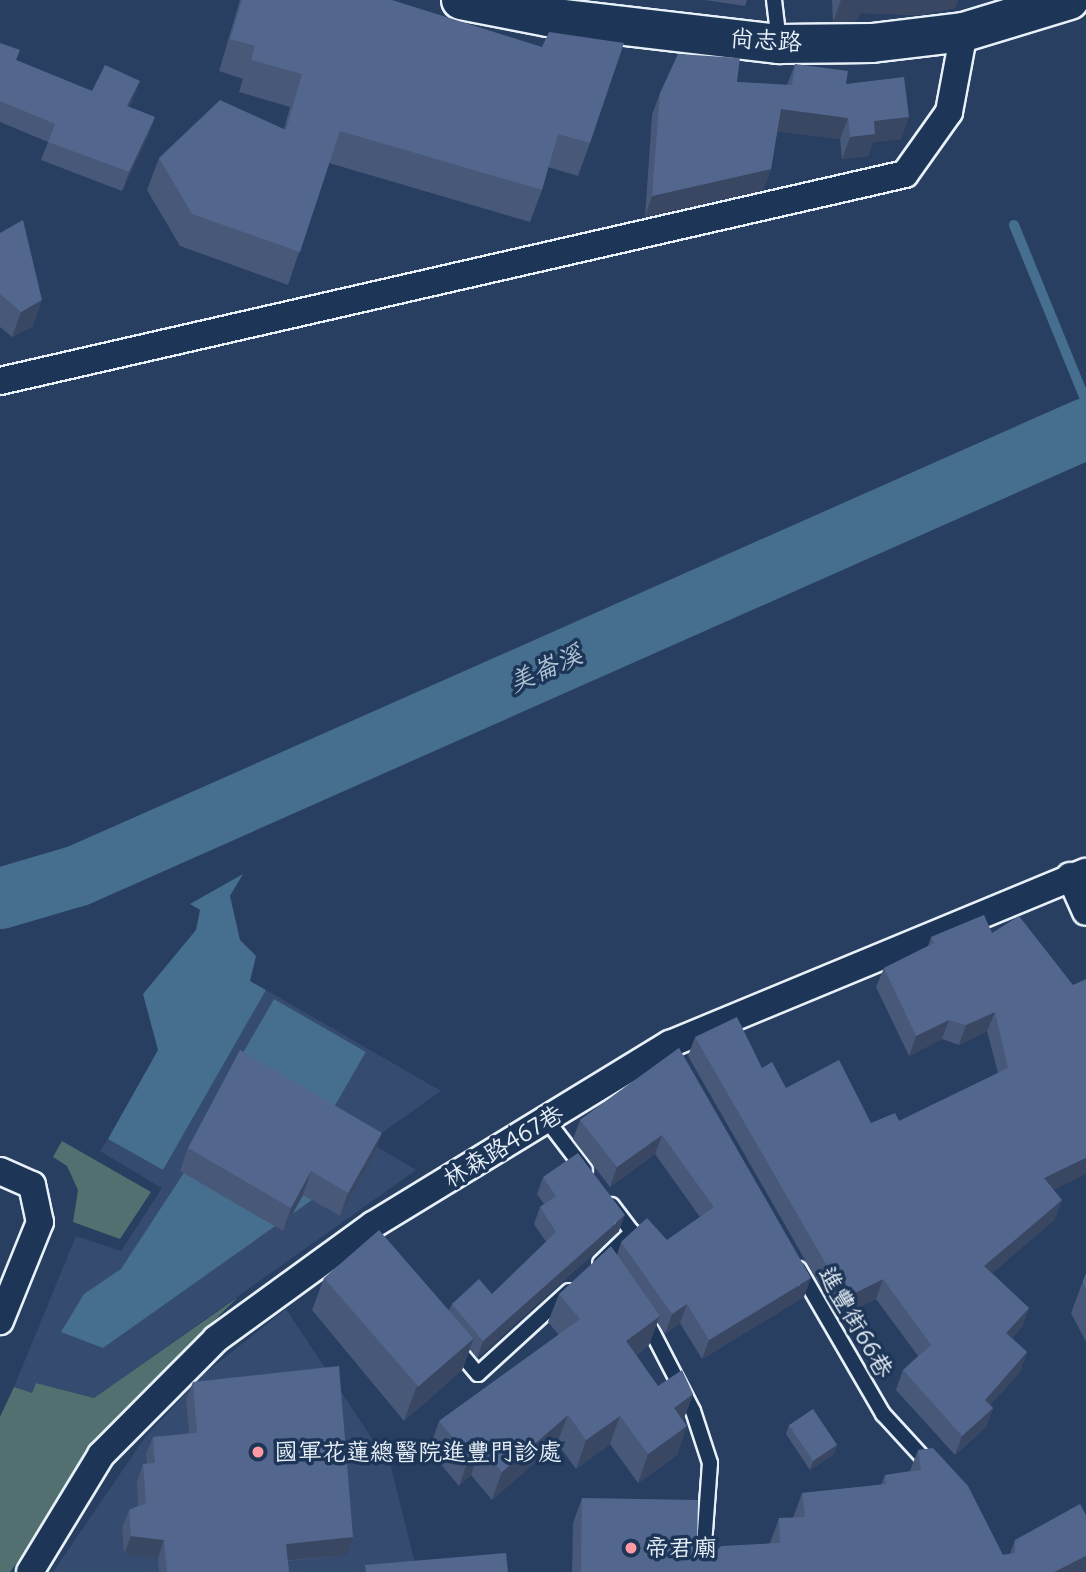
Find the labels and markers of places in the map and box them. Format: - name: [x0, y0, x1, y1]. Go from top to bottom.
- place label: 國軍花蓮總醫院進豐門診處: [274, 1438, 562, 1466]
- marker: 國軍花蓮總醫院進豐門診處: [248, 1442, 268, 1462]
- place label: 帝君廟: [645, 1534, 717, 1562]
- marker: 帝君廟: [623, 1540, 639, 1556]

